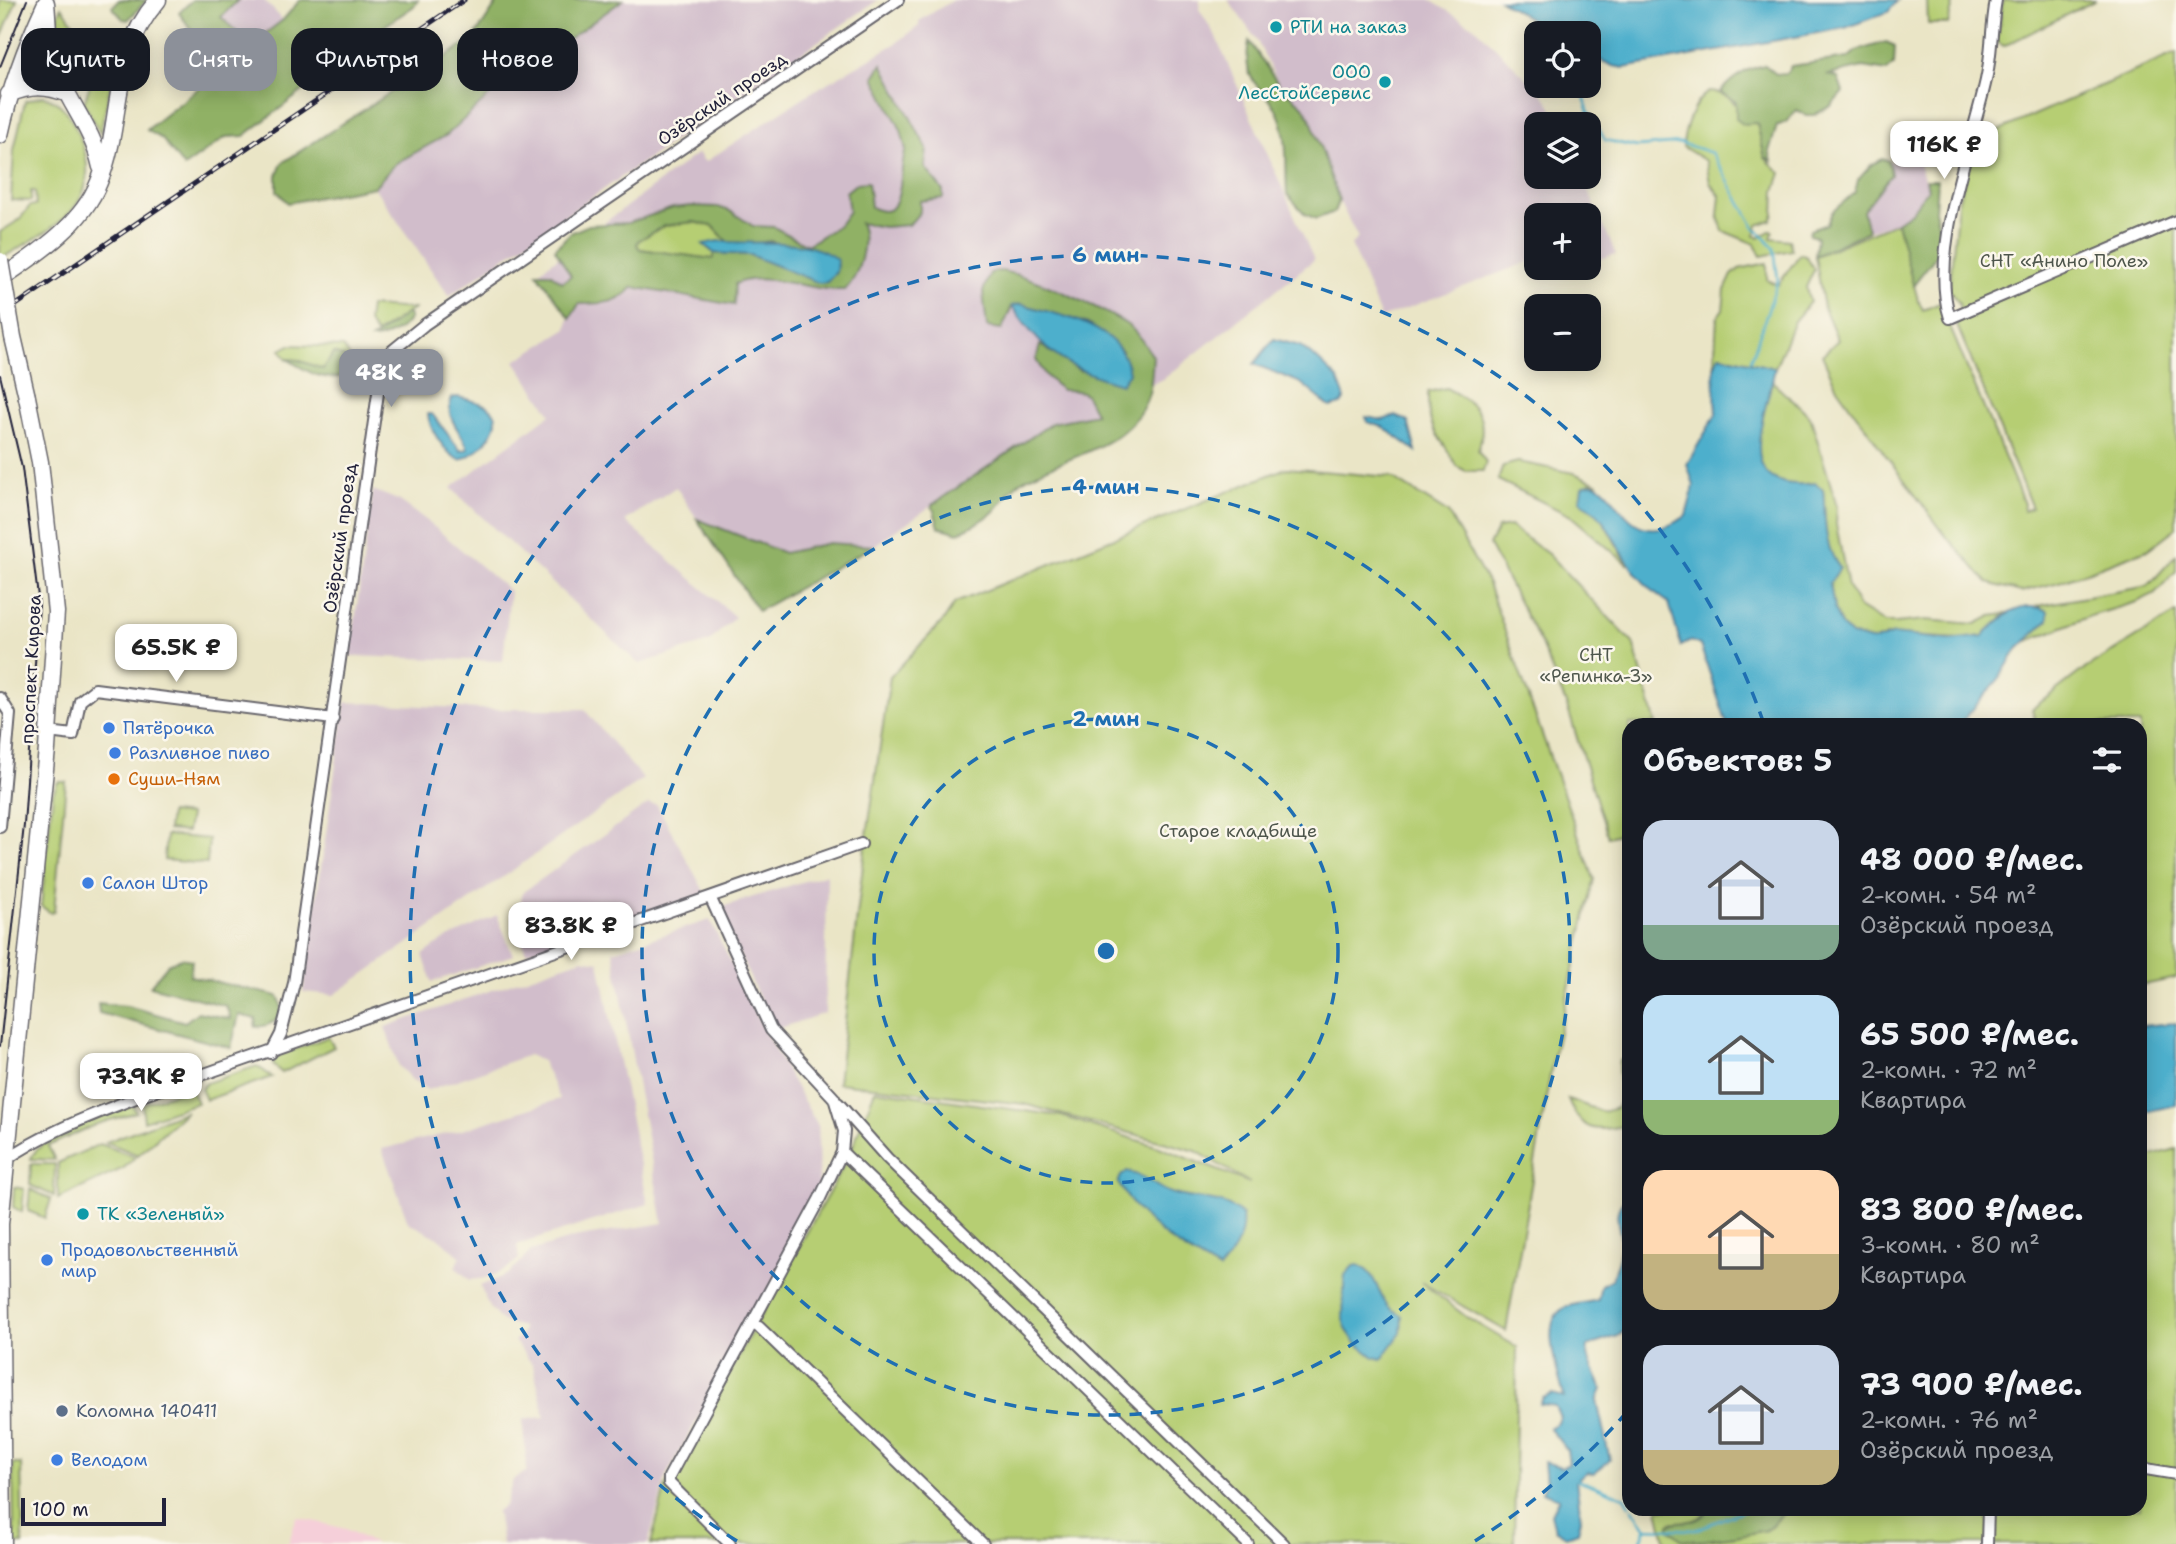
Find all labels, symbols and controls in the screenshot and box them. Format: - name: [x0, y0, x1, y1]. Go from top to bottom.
- place label: РТИ на заказ: [1290, 15, 1407, 39]
- marker: РТИ на заказ: [1268, 19, 1284, 35]
- map controls: [1524, 21, 1601, 371]
- button: locate: [1524, 21, 1601, 98]
- chip: Купить: [21, 28, 150, 91]
- chip: Снять: [164, 28, 277, 91]
- chip: Фильтры: [291, 28, 443, 91]
- chip: Новое: [457, 28, 578, 91]
- street label: Озёрский проезд: [653, 46, 792, 151]
- place label: ООО ЛесСтойСервис: [1238, 60, 1371, 105]
- marker: ООО ЛесСтойСервис: [1377, 74, 1393, 90]
- button: layers: [1524, 112, 1601, 189]
- pin: 116K ₽: [1887, 122, 2001, 181]
- text: 116K ₽: [1906, 129, 1982, 159]
- button: +: [1524, 203, 1601, 280]
- text: 6 мин: [1072, 241, 1140, 269]
- park label: СНТ «Анино Поле»: [1980, 249, 2148, 273]
- button: −: [1524, 294, 1601, 371]
- pin: 48K ₽: [342, 350, 440, 409]
- text: 48K ₽: [355, 357, 427, 387]
- street label: Озёрский проезд: [318, 461, 362, 615]
- text: 4 мин: [1072, 473, 1140, 501]
- street label: проспект Кирова: [15, 594, 47, 744]
- pin: 65.5K ₽: [111, 624, 241, 684]
- text: 65.5K ₽: [131, 632, 221, 662]
- park label: СНТ «Репинка-3»: [1540, 643, 1652, 688]
- text: 2 мин: [1072, 705, 1140, 733]
- place label: Пятёрочка: [123, 716, 214, 740]
- marker: Пятёрочка: [101, 720, 117, 736]
- text: Объектов: 5: [1643, 740, 1832, 781]
- place label: Разливное пиво: [129, 741, 270, 765]
- icon: filters: [2088, 741, 2126, 779]
- marker: Разливное пиво: [107, 745, 123, 761]
- place label: Суши-Ням: [128, 767, 220, 791]
- marker: Суши-Ням: [106, 771, 122, 787]
- park label: Старое кладбище: [1159, 819, 1317, 843]
- text: 48 000 ₽/мес.: [1860, 839, 2084, 880]
- icon: home: [1699, 848, 1783, 932]
- place label: Салон Штор: [102, 871, 208, 895]
- marker: Салон Штор: [80, 875, 96, 891]
- text: 2-комн. · 54 m²: [1860, 880, 2037, 910]
- pin: 83.8K ₽: [506, 902, 636, 962]
- text: 83.8K ₽: [524, 910, 618, 940]
- text: Озёрский проезд: [1860, 910, 2053, 940]
- centre of rings: [1094, 939, 1118, 963]
- text: 65 500 ₽/мес.: [1860, 1014, 2079, 1055]
- icon: home: [1699, 1023, 1783, 1107]
- pin: 73.9K ₽: [76, 1054, 206, 1113]
- text: 2-комн. · 72 m²: [1860, 1055, 2037, 1085]
- text: 73.9K ₽: [96, 1061, 186, 1091]
- text: Квартира: [1860, 1085, 1966, 1115]
- text: 83 800 ₽/мес.: [1860, 1189, 2083, 1230]
- icon: home: [1699, 1198, 1783, 1282]
- place label: ТК «Зеленый»: [97, 1202, 225, 1226]
- marker: ТК «Зеленый»: [75, 1206, 91, 1222]
- text: 3-комн. · 80 m²: [1860, 1230, 2040, 1260]
- place label: Продовольственный мир: [61, 1238, 238, 1283]
- marker: Продовольственный мир: [39, 1252, 55, 1268]
- text: Квартира: [1860, 1260, 1966, 1290]
- text: 73 900 ₽/мес.: [1860, 1364, 2083, 1405]
- icon: home: [1699, 1373, 1783, 1457]
- place label: Коломна 140411: [76, 1399, 218, 1423]
- marker: Коломна 140411: [54, 1403, 70, 1419]
- text: 2-комн. · 76 m²: [1860, 1405, 2038, 1435]
- text: Озёрский проезд: [1860, 1435, 2053, 1465]
- place label: Велодом: [71, 1448, 147, 1472]
- marker: Велодом: [49, 1452, 65, 1468]
- scale bar: [21, 1495, 166, 1527]
- text: 100 m: [32, 1497, 89, 1522]

